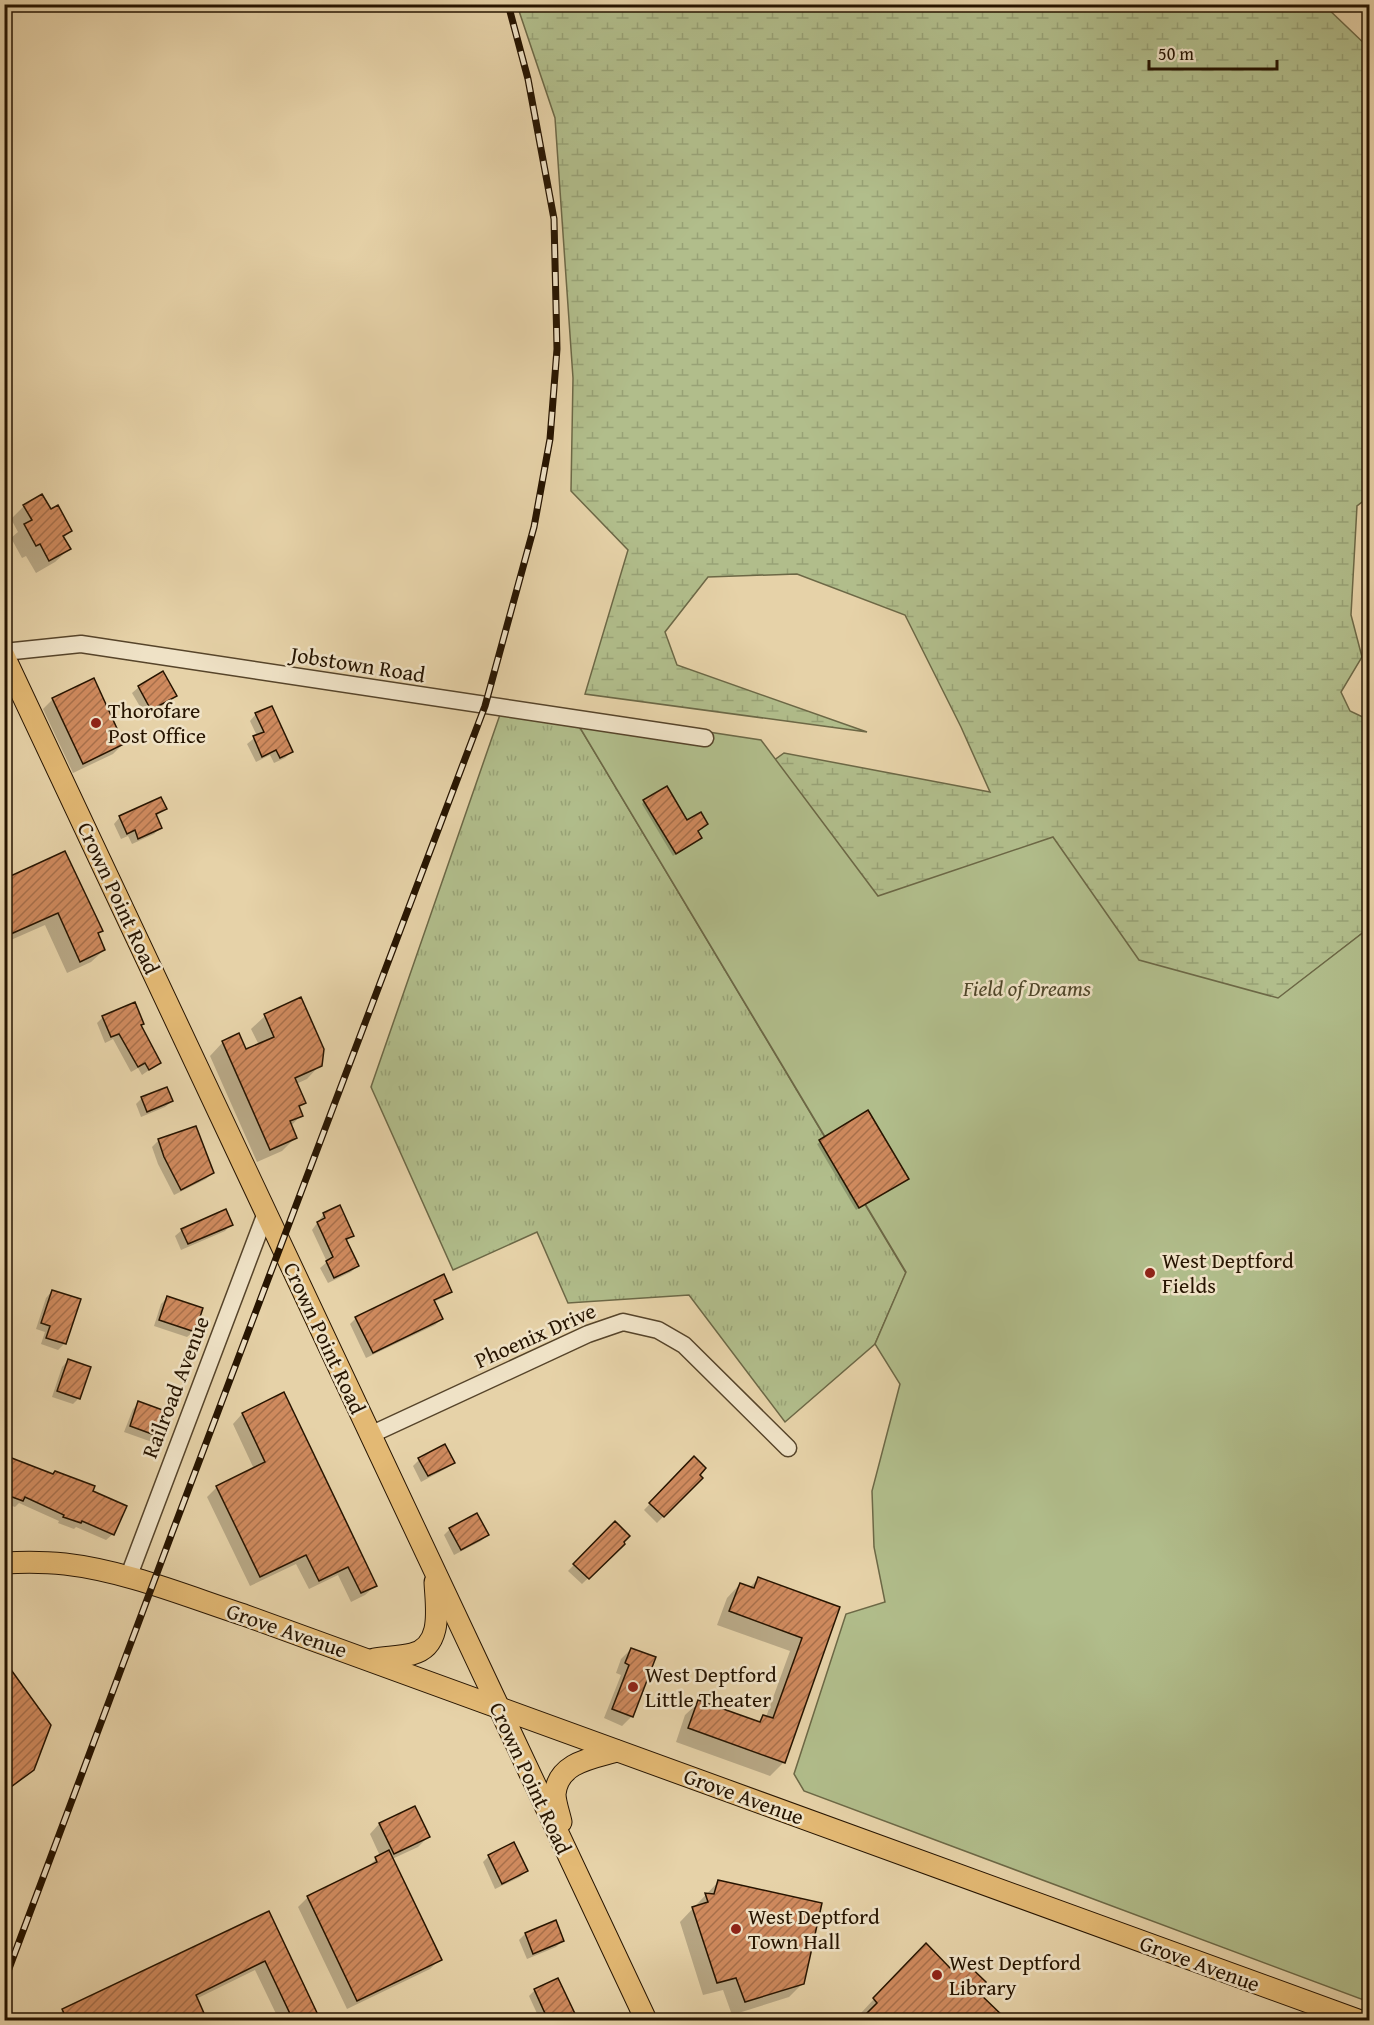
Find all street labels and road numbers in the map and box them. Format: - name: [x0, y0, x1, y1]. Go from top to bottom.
- street label: Jobstown Road: [285, 637, 428, 690]
- street label: Crown Point Road: [70, 817, 168, 980]
- street label: Crown Point Road: [276, 1257, 374, 1420]
- street label: Phoenix Drive: [469, 1294, 601, 1376]
- street label: Railroad Avenue: [133, 1311, 217, 1463]
- street label: Grove Avenue: [222, 1594, 352, 1666]
- street label: Crown Point Road: [482, 1697, 580, 1860]
- street label: Grove Avenue: [679, 1759, 809, 1833]
- street label: Grove Avenue: [1135, 1926, 1265, 2000]

